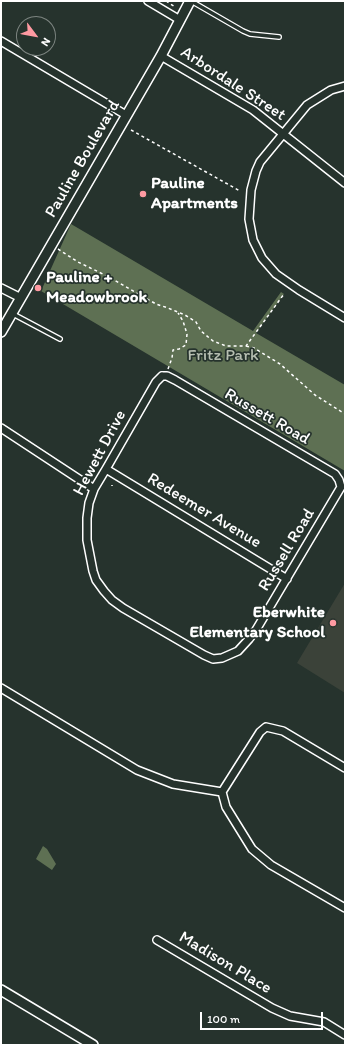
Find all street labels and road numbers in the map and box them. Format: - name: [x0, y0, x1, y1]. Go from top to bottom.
- street label: Arbordale Street: [177, 42, 289, 126]
- street label: Pauline Boulevard: [41, 97, 125, 221]
- street label: Russett Road: [221, 384, 313, 450]
- street label: Hewett Drive: [69, 407, 131, 499]
- street label: Redeemer Avenue: [143, 469, 265, 553]
- street label: Russell Road: [254, 505, 320, 595]
- street label: Madison Place: [175, 927, 275, 999]

